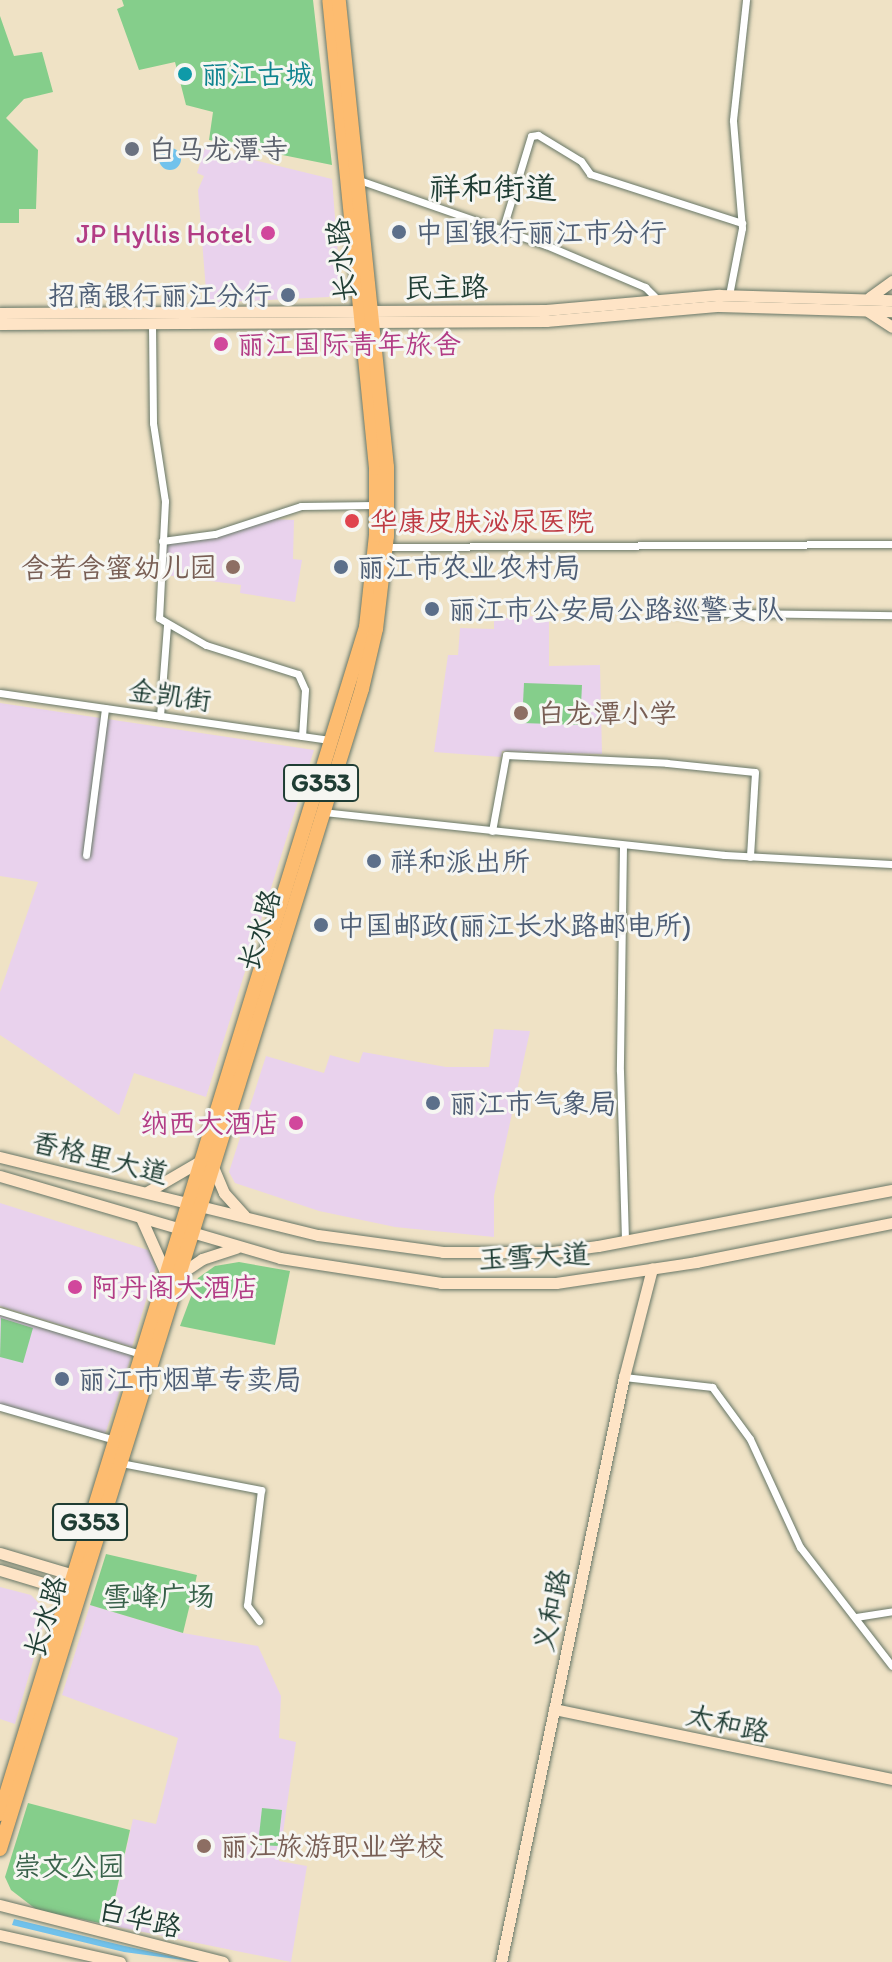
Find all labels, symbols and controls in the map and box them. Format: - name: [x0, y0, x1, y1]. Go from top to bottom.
- place label: 丽江古城: [201, 57, 313, 91]
- marker: 丽江古城: [176, 65, 194, 83]
- place label: 白马龙潭寺: [148, 132, 288, 166]
- marker: 白马龙潭寺: [123, 140, 141, 158]
- district label: 祥和街道: [429, 169, 557, 207]
- place label: 中国银行丽江市分行: [415, 215, 667, 249]
- place label: JP Hyllis Hotel: [76, 216, 252, 250]
- street label: 长水路: [320, 216, 362, 304]
- marker: 中国银行丽江市分行: [390, 223, 408, 241]
- marker: JP Hyllis Hotel: [259, 224, 277, 242]
- street label: 民主路: [404, 269, 488, 305]
- place label: 招商银行丽江分行: [48, 278, 272, 312]
- marker: 招商银行丽江分行: [279, 286, 297, 304]
- place label: 丽江国际青年旅舍: [237, 327, 461, 361]
- marker: 丽江国际青年旅舍: [212, 335, 230, 353]
- place label: 华康皮肤泌尿医院: [370, 504, 594, 538]
- marker: 华康皮肤泌尿医院: [341, 510, 363, 532]
- place label: 含若含蜜幼儿园: [21, 550, 217, 584]
- place label: 丽江市农业农村局: [357, 550, 581, 584]
- marker: 含若含蜜幼儿园: [224, 558, 242, 576]
- marker: 丽江市农业农村局: [332, 558, 350, 576]
- place label: 丽江市公安局公路巡警支队: [448, 592, 784, 626]
- marker: 丽江市公安局公路巡警支队: [423, 600, 441, 618]
- street label: 金凯街: [126, 673, 214, 717]
- place label: 白龙潭小学: [537, 696, 677, 730]
- marker: 白龙潭小学: [512, 704, 530, 722]
- road number: G353: [283, 761, 359, 805]
- place label: 祥和派出所: [390, 844, 530, 878]
- marker: 祥和派出所: [365, 852, 383, 870]
- street label: 长水路: [231, 885, 287, 975]
- place label: 中国邮政(丽江长水路邮电所): [337, 908, 691, 942]
- marker: 中国邮政(丽江长水路邮电所): [312, 916, 330, 934]
- place label: 丽江市气象局: [449, 1086, 617, 1120]
- marker: 丽江市气象局: [424, 1094, 442, 1112]
- place label: 纳西大酒店: [140, 1106, 280, 1140]
- marker: 纳西大酒店: [287, 1114, 305, 1132]
- street label: 香格里大道: [28, 1124, 172, 1190]
- street label: 玉雪大道: [477, 1236, 591, 1276]
- place label: 阿丹阁大酒店: [91, 1270, 259, 1304]
- marker: 阿丹阁大酒店: [66, 1278, 84, 1296]
- place label: 丽江市烟草专卖局: [78, 1362, 302, 1396]
- marker: 丽江市烟草专卖局: [53, 1370, 71, 1388]
- road number: G353: [52, 1500, 128, 1544]
- street label: 义和路: [526, 1565, 576, 1655]
- street label: 长水路: [17, 1572, 73, 1662]
- park label: 雪峰广场: [103, 1579, 215, 1613]
- street label: 太和路: [683, 1697, 773, 1749]
- place label: 丽江旅游职业学校: [220, 1829, 444, 1863]
- marker: 丽江旅游职业学校: [195, 1837, 213, 1855]
- park label: 崇文公园: [13, 1849, 125, 1883]
- street label: 白华路: [95, 1892, 185, 1944]

